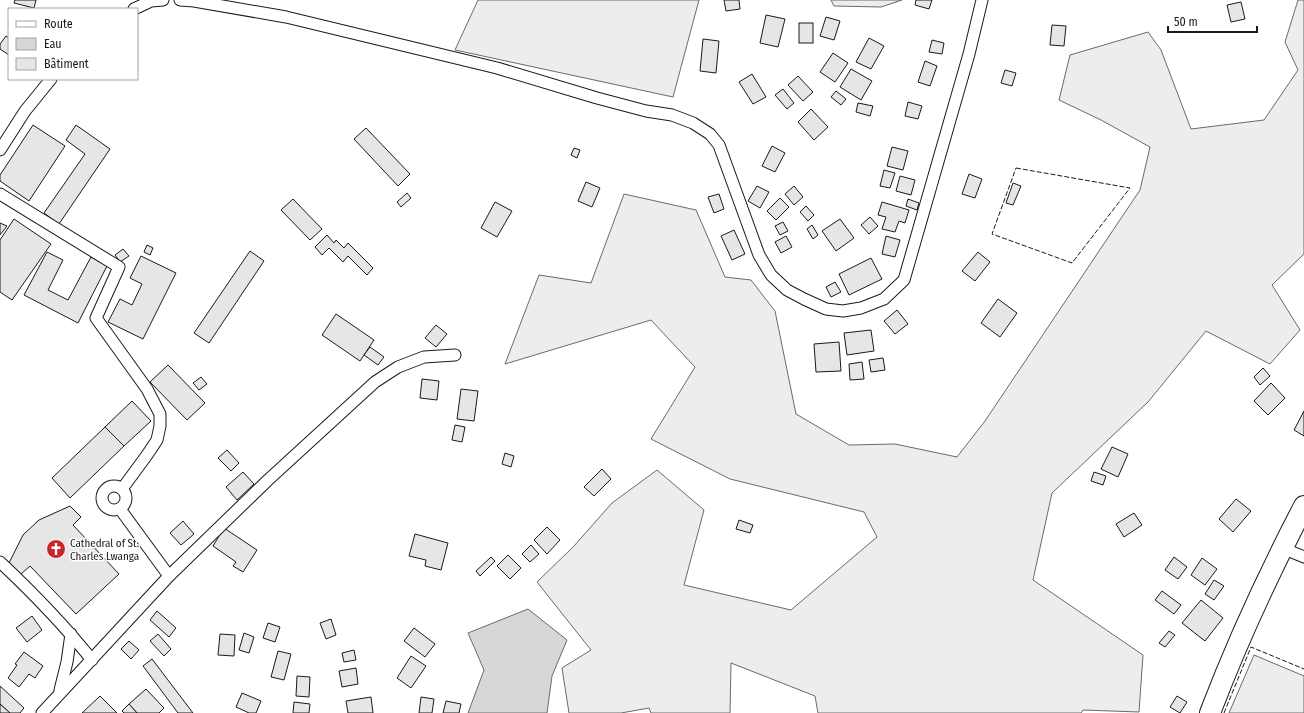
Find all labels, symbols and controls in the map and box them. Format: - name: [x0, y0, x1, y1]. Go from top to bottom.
- legend: [8, 8, 138, 80]
- scale bar: [1168, 8, 1257, 34]
- text: 50 m: [1174, 15, 1198, 29]
- text: Route: [44, 17, 73, 31]
- text: Eau: [44, 37, 62, 51]
- text: Bâtiment: [44, 57, 89, 71]
- place label: Cathedral of St. Charles Lwanga: [70, 537, 139, 563]
- church icon: Cathedral of St. Charles Lwanga: [45, 538, 67, 560]

